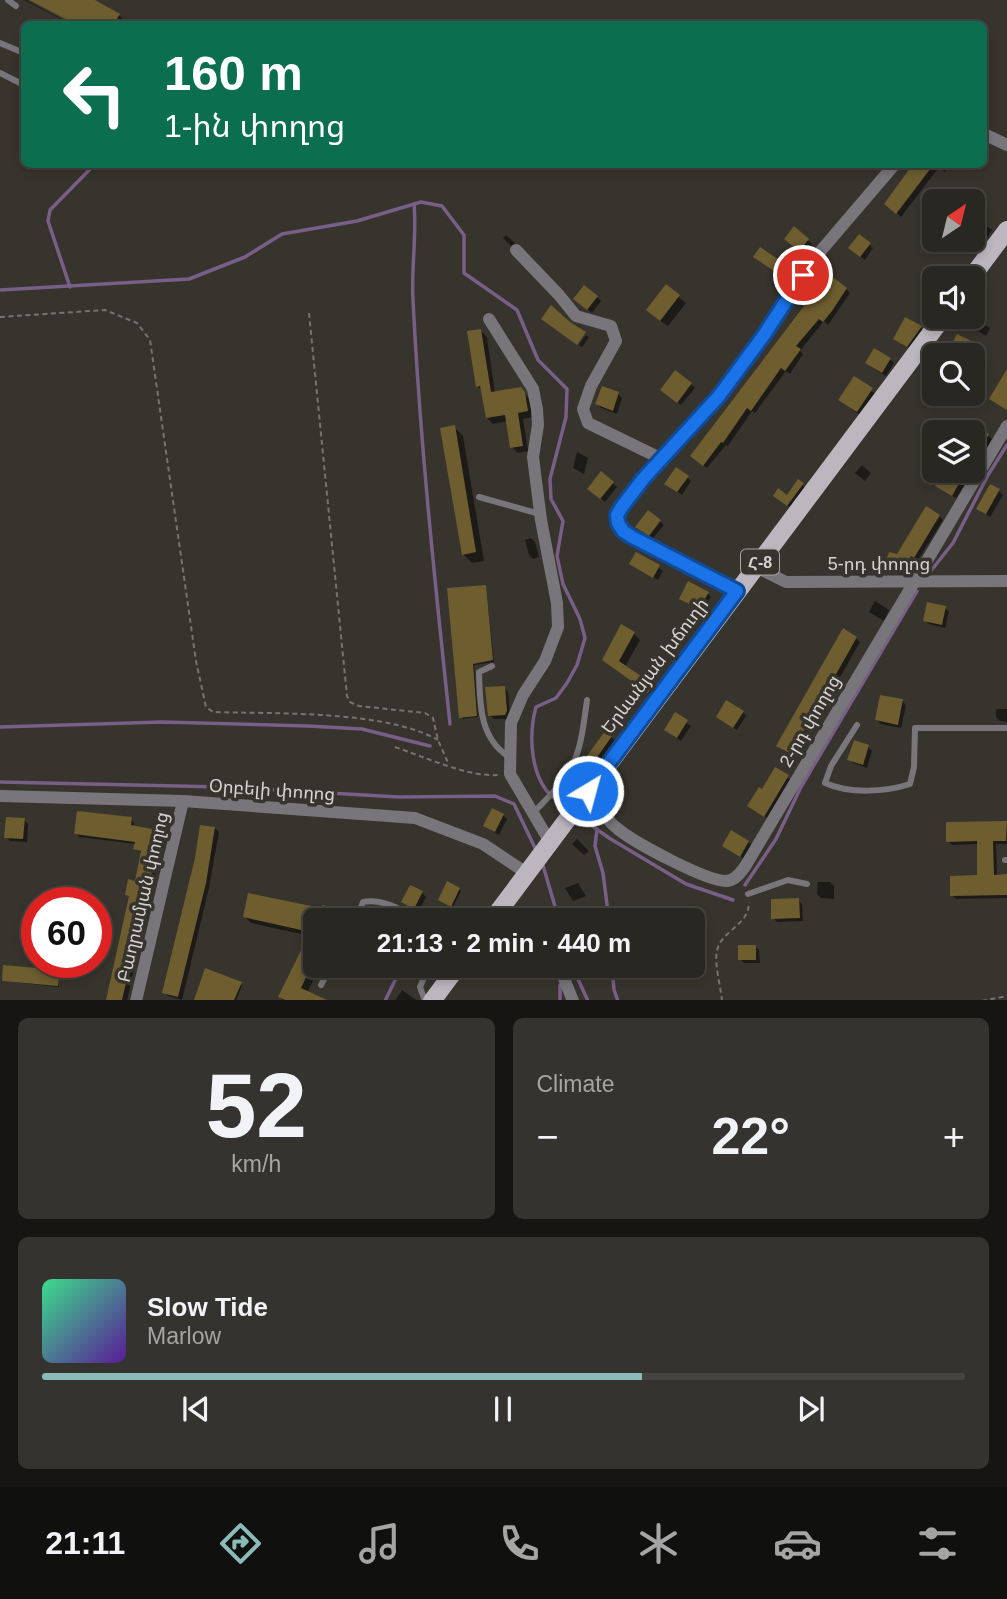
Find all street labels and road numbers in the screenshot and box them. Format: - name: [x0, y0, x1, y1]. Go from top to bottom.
- road number: Հ-8: [741, 550, 779, 575]
- street label: 5-րդ փողոց: [828, 554, 930, 574]
- street label: Երևանյան խճուղի: [598, 594, 712, 738]
- street label: 2-րդ փողոց: [776, 672, 844, 770]
- street label: Օրբելի փողոց: [208, 776, 336, 804]
- street label: Բաղրամյան փողոց: [114, 810, 172, 984]

